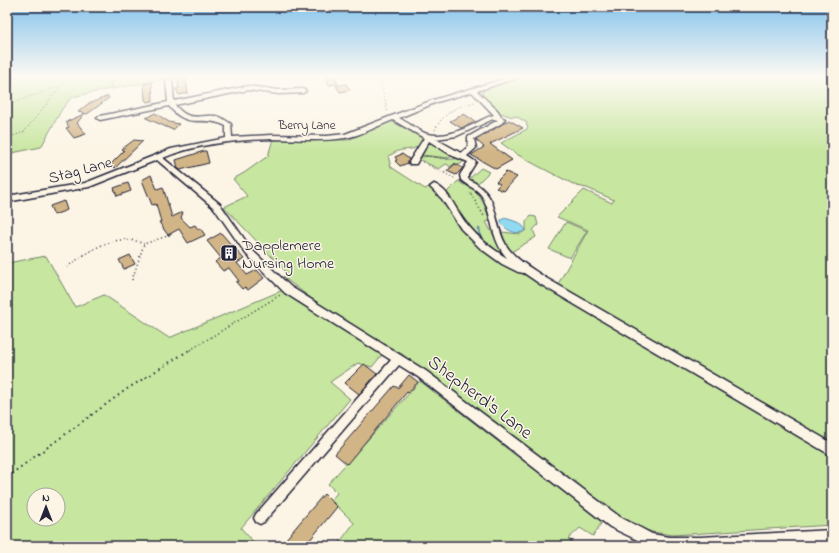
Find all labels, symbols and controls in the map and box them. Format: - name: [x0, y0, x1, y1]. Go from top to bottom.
- street label: Berry Lane: [277, 116, 336, 136]
- street label: Stag Lane: [46, 151, 116, 191]
- place label: Dapplemere Nursing Home: [241, 234, 335, 276]
- building icon: Dapplemere Nursing Home: [219, 243, 239, 263]
- street label: Shepherd's Lane: [421, 350, 538, 447]
- north arrow: [26, 487, 66, 527]
- text: N: [42, 490, 50, 506]

